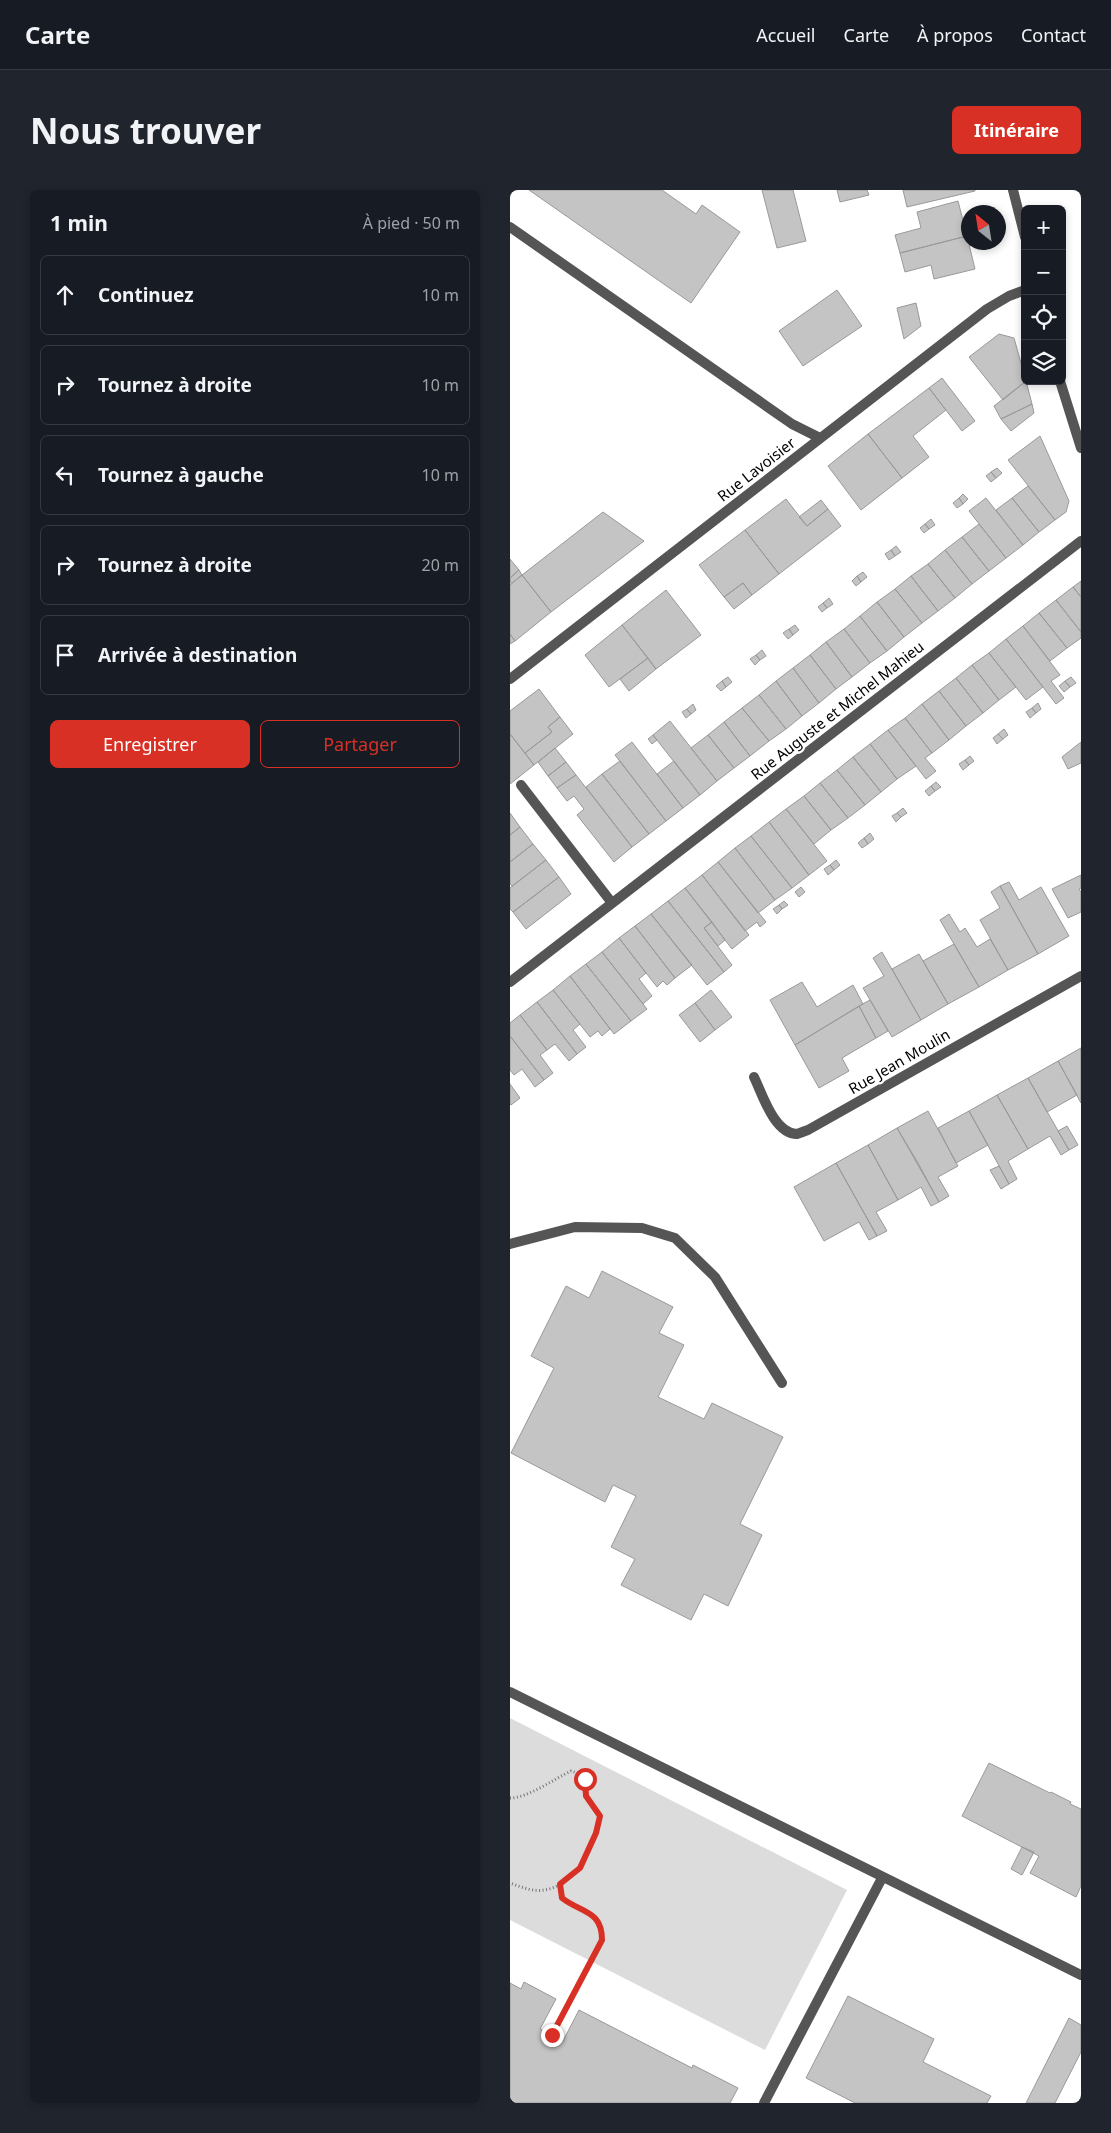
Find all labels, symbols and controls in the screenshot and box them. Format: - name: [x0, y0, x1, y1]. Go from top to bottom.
- text: Carte: [25, 18, 90, 51]
- text: Accueil: [756, 23, 816, 47]
- text: Carte: [844, 23, 889, 47]
- text: À propos: [917, 23, 993, 47]
- text: Contact: [1021, 23, 1086, 47]
- button: Itinéraire: [952, 106, 1081, 154]
- text: Nous trouver: [30, 107, 261, 154]
- north arrow: [961, 205, 1006, 250]
- map controls: [1021, 205, 1066, 385]
- button: +: [1021, 205, 1066, 250]
- text: 1 min: [50, 209, 108, 237]
- text: À pied · 50 m: [363, 212, 460, 234]
- button: −: [1021, 250, 1066, 295]
- icon: ahead: [51, 281, 79, 309]
- text: Continuez: [98, 282, 194, 308]
- text: 10 m: [422, 284, 459, 306]
- button: locate: [1021, 295, 1066, 340]
- button: layers: [1021, 340, 1066, 385]
- icon: right: [51, 371, 79, 399]
- text: Tournez à droite: [98, 372, 252, 398]
- text: 10 m: [422, 374, 459, 396]
- street label: Rue Lavoisier: [713, 432, 799, 506]
- icon: left: [51, 461, 79, 489]
- text: Tournez à gauche: [98, 462, 264, 488]
- text: 10 m: [422, 464, 459, 486]
- icon: right: [51, 551, 79, 579]
- text: Tournez à droite: [98, 552, 252, 578]
- text: 20 m: [422, 554, 459, 576]
- street label: Rue Auguste et Michel Mahieu: [746, 636, 928, 784]
- icon: arrive: [51, 641, 79, 669]
- text: Arrivée à destination: [98, 642, 297, 668]
- button: Enregistrer: [50, 720, 250, 768]
- button: Partager: [260, 720, 460, 768]
- street label: Rue Jean Moulin: [845, 1024, 953, 1098]
- route start: [574, 1768, 597, 1791]
- route end: [541, 2024, 564, 2047]

